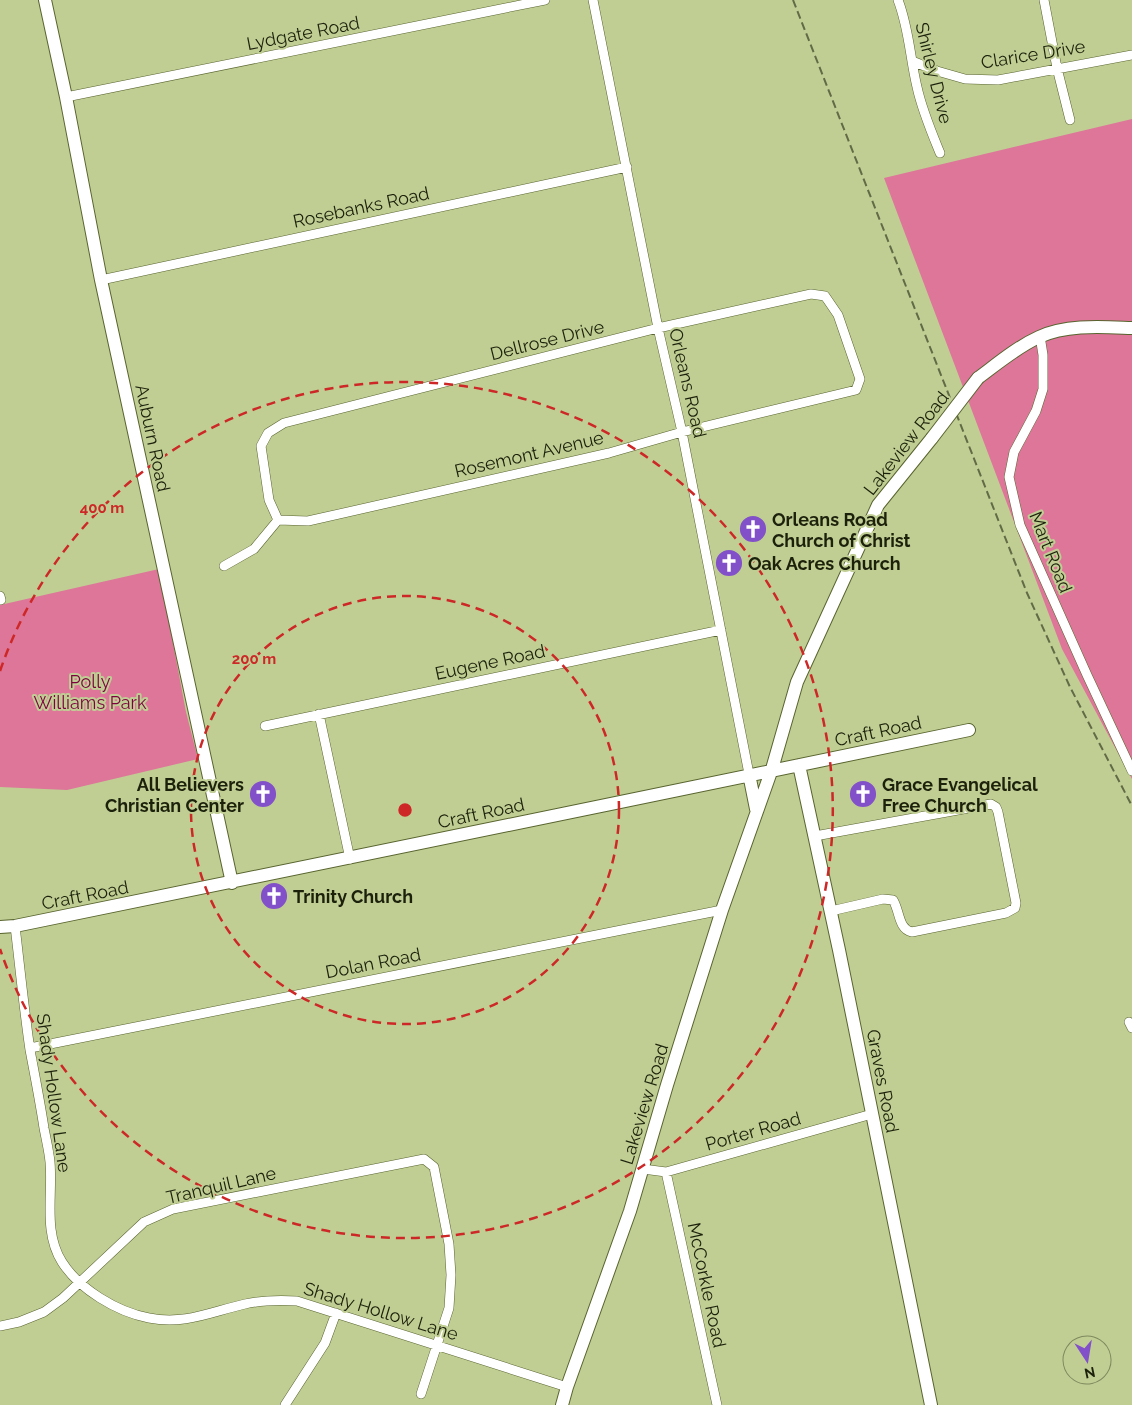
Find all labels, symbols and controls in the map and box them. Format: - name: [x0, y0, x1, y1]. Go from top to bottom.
- street label: Lydgate Road: [245, 12, 361, 54]
- street label: Shirley Drive: [911, 20, 957, 126]
- street label: Clarice Drive: [979, 35, 1087, 73]
- street label: Rosebanks Road: [291, 182, 431, 232]
- street label: Dellrose Drive: [488, 316, 607, 364]
- street label: Orleans Road: [665, 326, 711, 440]
- street label: Auburn Road: [131, 382, 175, 494]
- street label: Lakeview Road: [859, 387, 953, 499]
- street label: Rosemont Avenue: [452, 427, 606, 481]
- text: 400 m: [80, 499, 124, 517]
- street label: Mart Road: [1025, 508, 1077, 596]
- place label: Orleans Road Church of Christ: [772, 509, 911, 551]
- church icon: Orleans Road Church of Christ: [738, 514, 768, 544]
- church icon: Oak Acres Church: [714, 548, 744, 578]
- place label: Oak Acres Church: [748, 553, 901, 574]
- street label: Eugene Road: [433, 640, 547, 684]
- text: 200 m: [232, 650, 276, 668]
- park label: Polly Williams Park: [34, 671, 147, 713]
- street label: Craft Road: [833, 712, 923, 750]
- place label: All Believers Christian Center: [105, 774, 244, 816]
- place label: Grace Evangelical Free Church: [882, 774, 1038, 816]
- church icon: All Believers Christian Center: [248, 779, 278, 809]
- church icon: Grace Evangelical Free Church: [848, 779, 878, 809]
- street label: Craft Road: [436, 794, 526, 832]
- centre of rings: [396, 801, 414, 819]
- street label: Craft Road: [40, 876, 130, 914]
- church icon: Trinity Church: [259, 881, 289, 911]
- place label: Trinity Church: [293, 886, 413, 907]
- street label: Dolan Road: [324, 943, 422, 983]
- street label: Shady Hollow Lane: [32, 1012, 76, 1174]
- street label: Graves Road: [863, 1027, 903, 1135]
- street label: Lakeview Road: [616, 1041, 672, 1167]
- street label: Porter Road: [703, 1107, 803, 1155]
- street label: Tranquil Lane: [164, 1162, 278, 1208]
- street label: McCorkle Road: [683, 1220, 731, 1350]
- street label: Shady Hollow Lane: [301, 1278, 461, 1345]
- north arrow: [1062, 1335, 1112, 1385]
- text: N: [1083, 1364, 1097, 1382]

